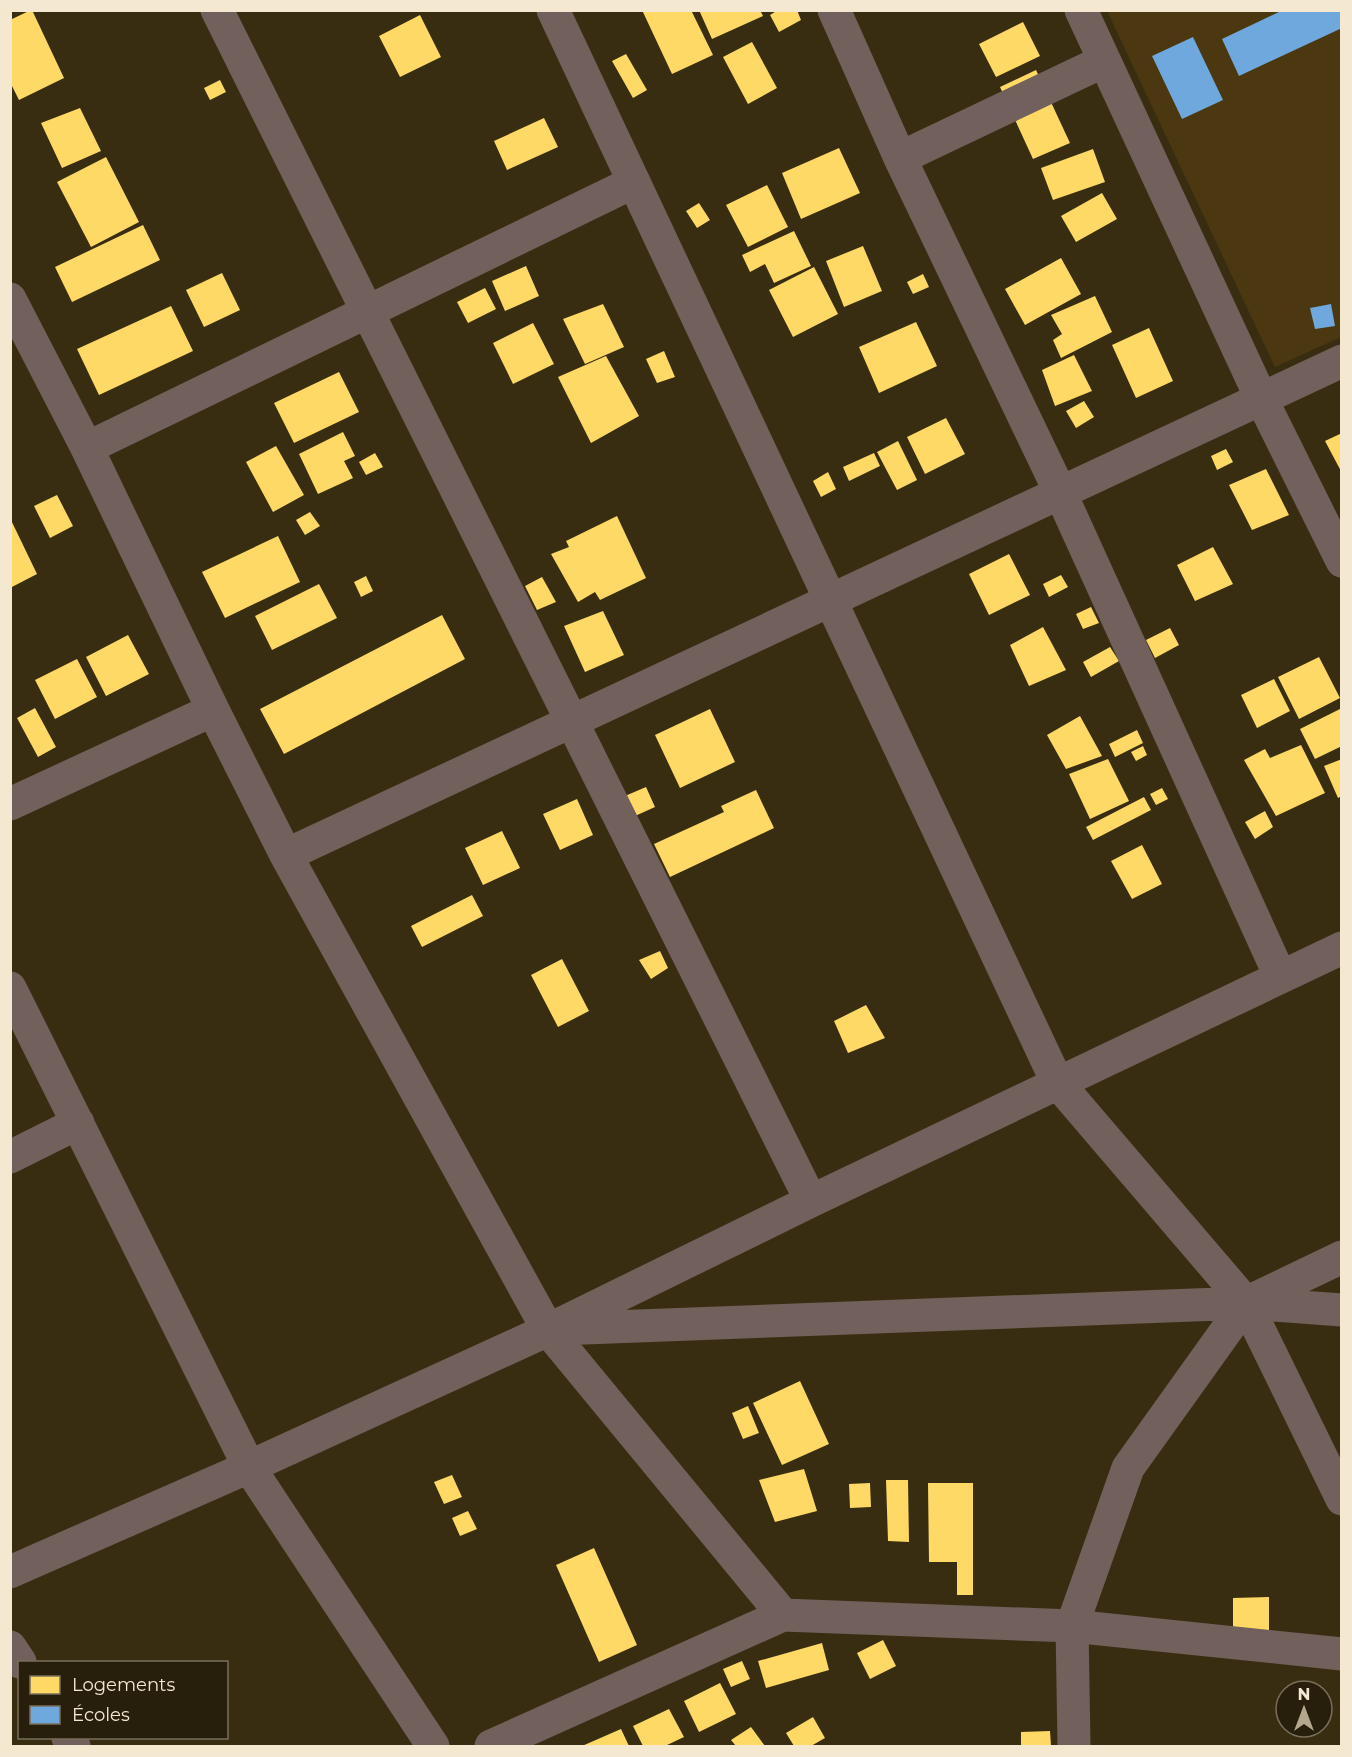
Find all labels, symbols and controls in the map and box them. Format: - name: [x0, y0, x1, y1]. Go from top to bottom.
- legend: [18, 1661, 228, 1739]
- text: Logements: [72, 1674, 175, 1696]
- north arrow: [1274, 1679, 1334, 1739]
- text: N: [1298, 1685, 1310, 1704]
- text: Écoles: [72, 1704, 130, 1726]

